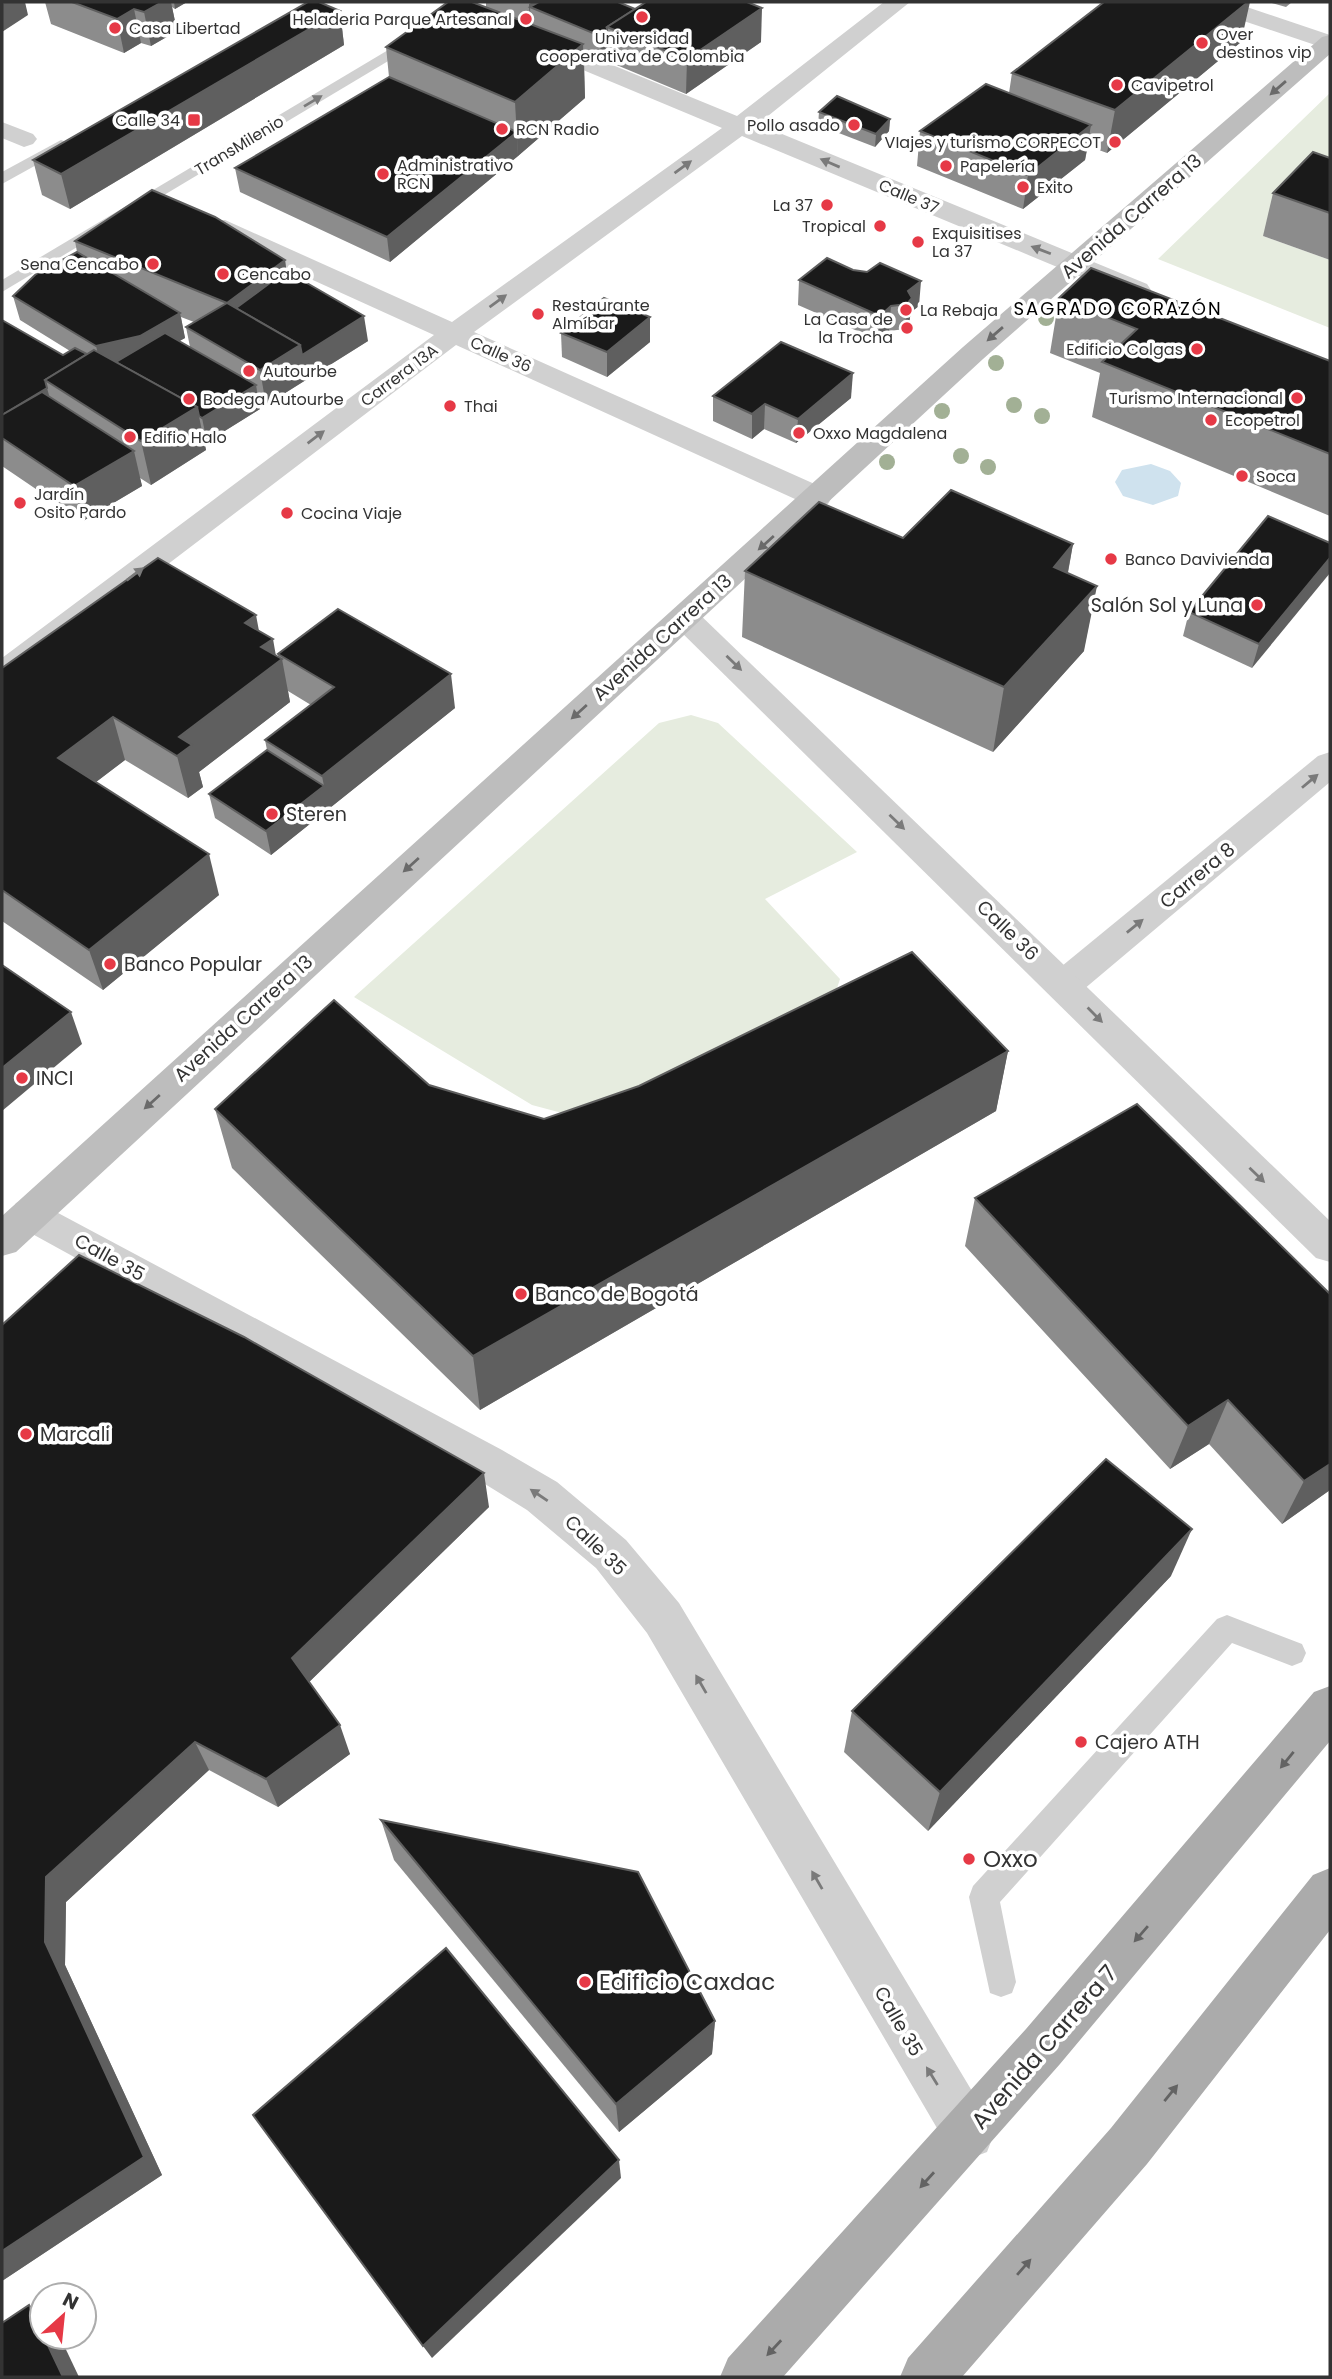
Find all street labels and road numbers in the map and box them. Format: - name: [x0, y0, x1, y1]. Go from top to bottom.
- street label: TransMilenio: [190, 110, 288, 181]
- street label: Avenida Carrera 13: [1055, 148, 1208, 285]
- street label: Calle 37: [875, 173, 943, 220]
- street label: Calle 36: [467, 331, 535, 378]
- street label: Carrera 13A: [356, 339, 443, 412]
- street label: Avenida Carrera 13: [587, 568, 738, 707]
- street label: Carrera 8: [1154, 836, 1241, 915]
- street label: Calle 36: [971, 894, 1045, 967]
- street label: Avenida Carrera 13: [168, 949, 319, 1088]
- street label: Calle 35: [70, 1227, 150, 1288]
- street label: Calle 35: [559, 1509, 633, 1582]
- street label: Avenida Carrera 7: [964, 1958, 1124, 2136]
- street label: Calle 35: [868, 1981, 929, 2061]

